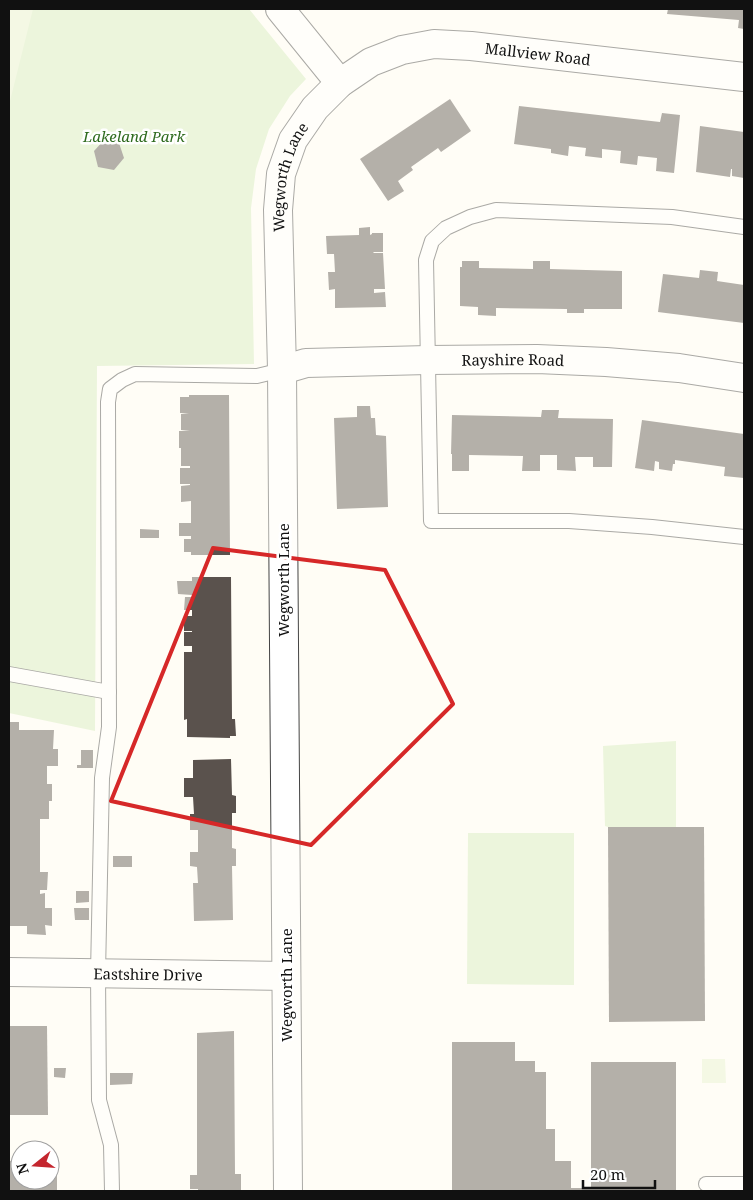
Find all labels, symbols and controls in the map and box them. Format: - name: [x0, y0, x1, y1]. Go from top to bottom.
- street label: Mallview Road: [484, 38, 592, 70]
- street label: Wegworth Lane: [268, 118, 312, 232]
- park label: Lakeland Park: [82, 126, 185, 146]
- street label: Rayshire Road: [461, 349, 565, 370]
- street label: Wegworth Lane: [273, 523, 293, 637]
- street label: Wegworth Lane: [276, 928, 296, 1042]
- street label: Eastshire Drive: [93, 963, 203, 985]
- north arrow: [10, 1140, 60, 1190]
- scale bar: [583, 1158, 656, 1190]
- text: N: [11, 1161, 33, 1177]
- text: 20 m: [590, 1164, 625, 1184]

